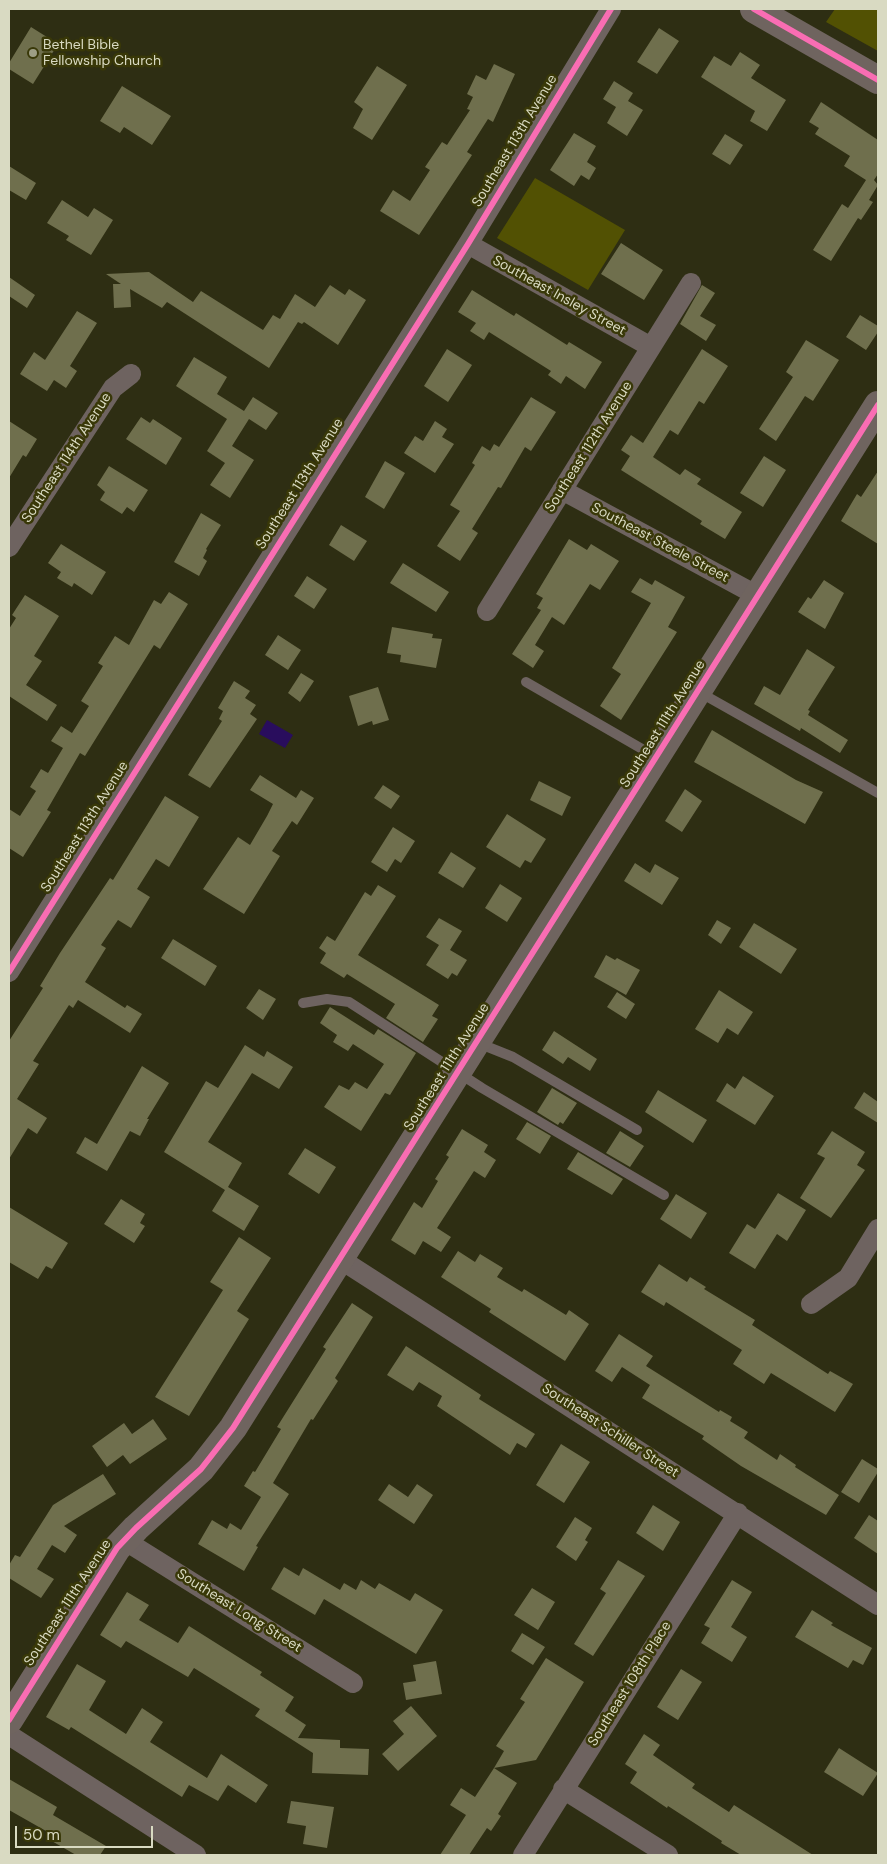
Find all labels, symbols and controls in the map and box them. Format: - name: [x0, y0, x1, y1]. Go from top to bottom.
- place label: Bethel Bible Fellowship Church: [43, 37, 161, 70]
- marker: Bethel Bible Fellowship Church: [27, 47, 39, 59]
- street label: Southeast 113th Avenue: [469, 72, 561, 210]
- street label: Southeast Insley Street: [489, 252, 629, 340]
- street label: Southeast 112th Avenue: [542, 378, 636, 516]
- street label: Southeast 114th Avenue: [19, 390, 115, 526]
- street label: Southeast 113th Avenue: [253, 415, 347, 553]
- street label: Southeast Steele Street: [588, 500, 732, 586]
- street label: Southeast 111th Avenue: [617, 657, 709, 791]
- street label: Southeast 113th Avenue: [38, 758, 132, 896]
- street label: Southeast 111th Avenue: [401, 1000, 493, 1134]
- street label: Southeast Schiller Street: [538, 1380, 682, 1482]
- street label: Southeast 111th Avenue: [21, 1537, 115, 1669]
- street label: Southeast Long Street: [173, 1566, 305, 1656]
- street label: Southeast 108th Place: [585, 1618, 675, 1750]
- scale bar: [18, 1816, 155, 1848]
- text: 50 m: [23, 1825, 60, 1845]

